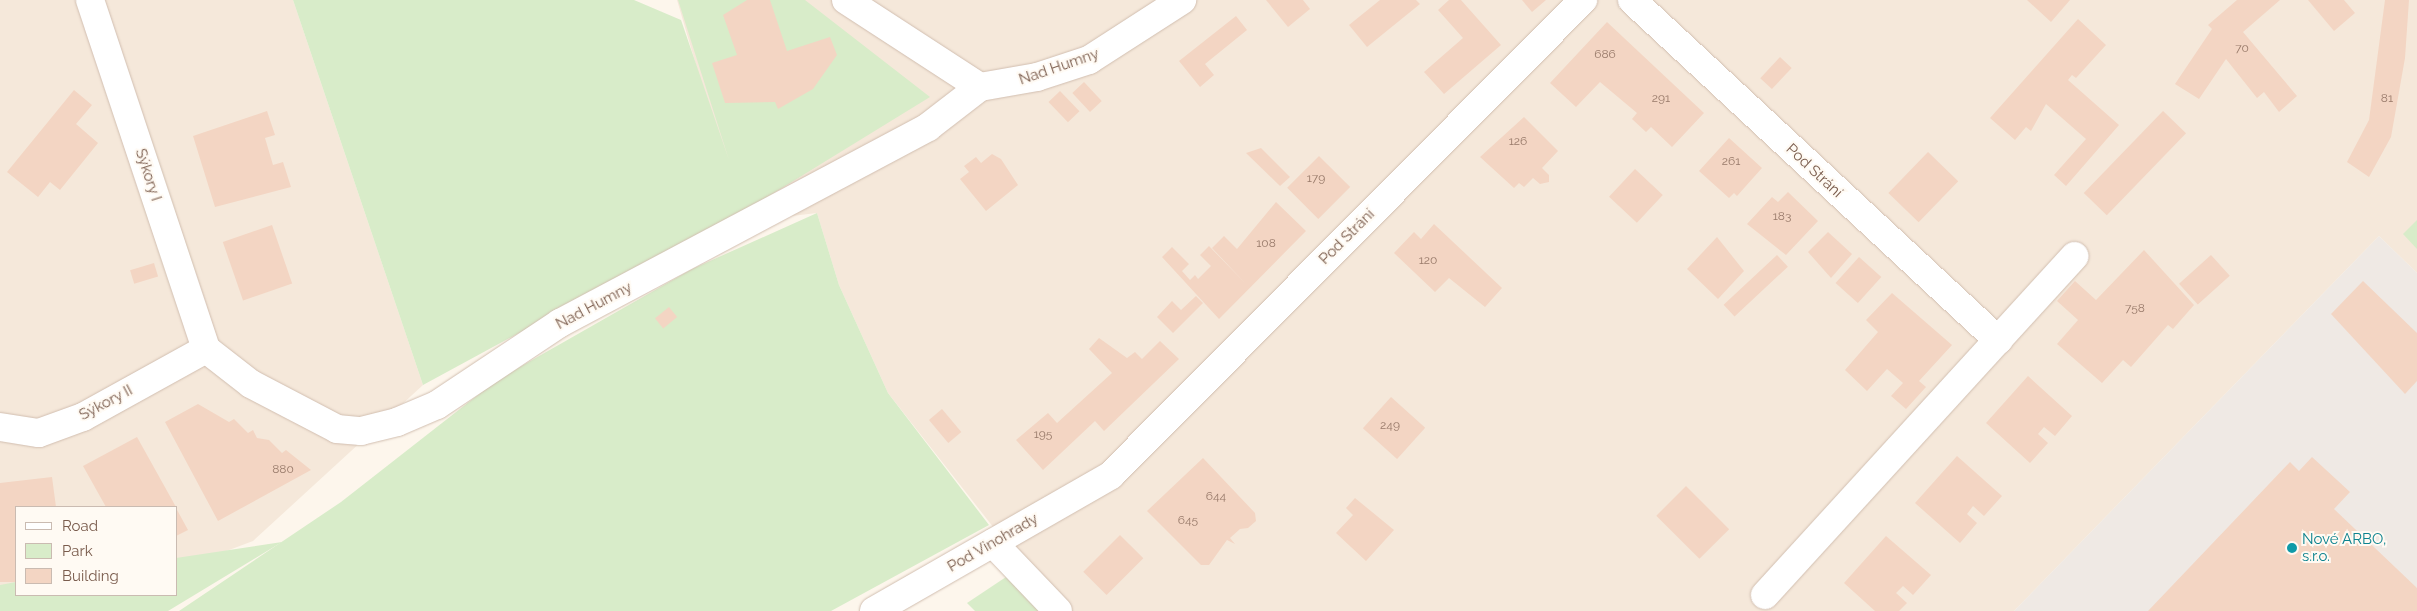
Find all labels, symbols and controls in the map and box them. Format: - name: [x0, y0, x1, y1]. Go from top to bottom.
- house number: 70: [2235, 42, 2249, 56]
- street label: Nad Humny: [1017, 45, 1101, 89]
- house number: 686: [1594, 48, 1616, 62]
- house number: 291: [1652, 92, 1670, 106]
- house number: 81: [2381, 92, 2393, 106]
- house number: 126: [1509, 135, 1527, 149]
- street label: Pod Strání: [1782, 140, 1846, 202]
- street label: Sýkory I: [131, 146, 165, 204]
- house number: 261: [1722, 155, 1740, 169]
- house number: 179: [1307, 172, 1325, 186]
- street label: Pod Strání: [1316, 206, 1378, 268]
- house number: 183: [1773, 210, 1791, 224]
- house number: 108: [1256, 237, 1276, 251]
- house number: 120: [1419, 254, 1437, 268]
- street label: Nad Humny: [553, 278, 635, 334]
- house number: 758: [2125, 302, 2145, 316]
- street label: Sýkory II: [76, 381, 136, 425]
- house number: 249: [1380, 419, 1400, 433]
- house number: 195: [1034, 428, 1052, 442]
- house number: 880: [272, 463, 294, 477]
- house number: 644: [1206, 490, 1226, 504]
- legend: [15, 506, 178, 596]
- street label: Pod Vinohrady: [944, 510, 1042, 576]
- house number: 645: [1178, 514, 1198, 528]
- text: Road: [62, 517, 98, 535]
- place label: Nové ARBO, s.r.o.: [2302, 530, 2387, 565]
- text: Park: [62, 542, 93, 560]
- marker: Nové ARBO, s.r.o.: [2286, 542, 2298, 554]
- text: Building: [62, 567, 119, 585]

